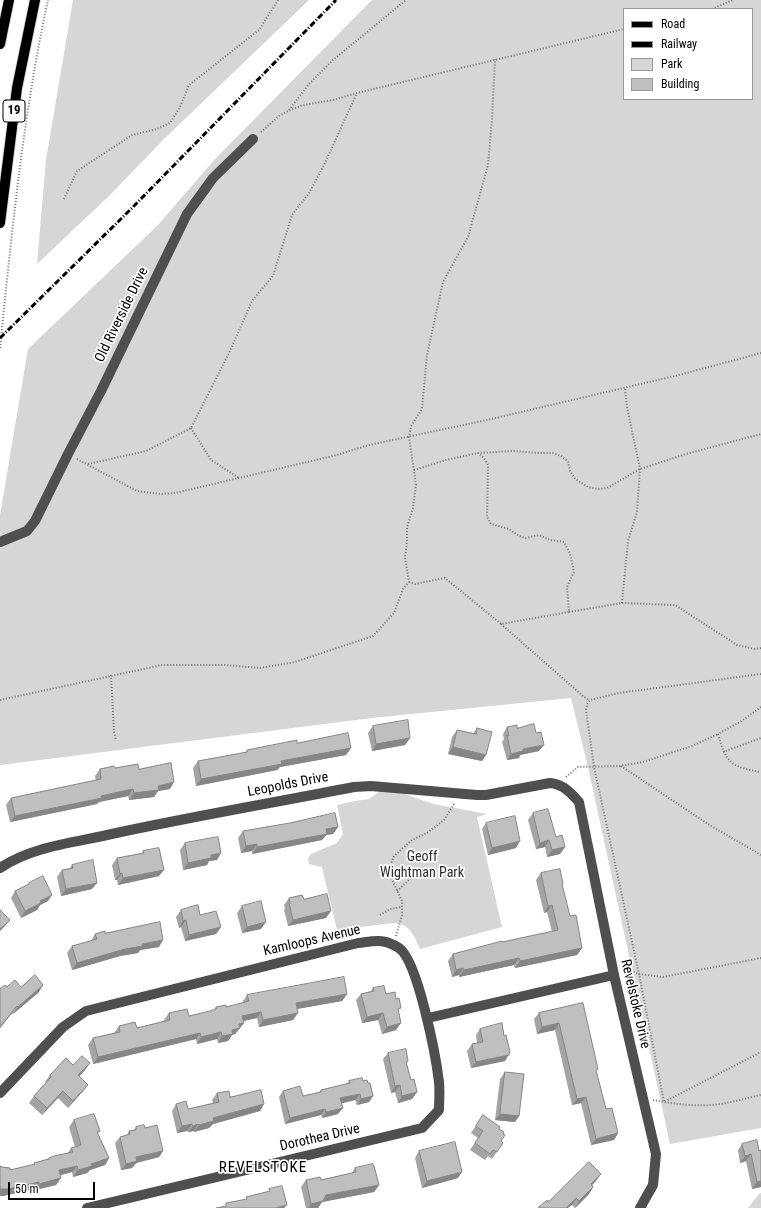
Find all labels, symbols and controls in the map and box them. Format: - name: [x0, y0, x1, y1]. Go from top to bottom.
- legend: [623, 8, 753, 100]
- text: Road: [661, 17, 685, 31]
- text: Railway: [661, 37, 697, 51]
- text: Park: [661, 57, 682, 71]
- text: Building: [661, 77, 699, 91]
- road number: 19: [3, 100, 25, 122]
- street label: Old Riverside Drive: [92, 265, 152, 365]
- street label: Leopolds Drive: [246, 769, 330, 801]
- park label: Geoff Wightman Park: [380, 849, 464, 882]
- street label: Kamloops Avenue: [262, 922, 362, 960]
- street label: Revelstoke Drive: [617, 958, 653, 1050]
- street label: Dorothea Drive: [278, 1121, 362, 1155]
- district label: REVELSTOKE: [219, 1159, 307, 1177]
- scale bar: [10, 1174, 97, 1200]
- text: 50 m: [15, 1182, 39, 1196]

